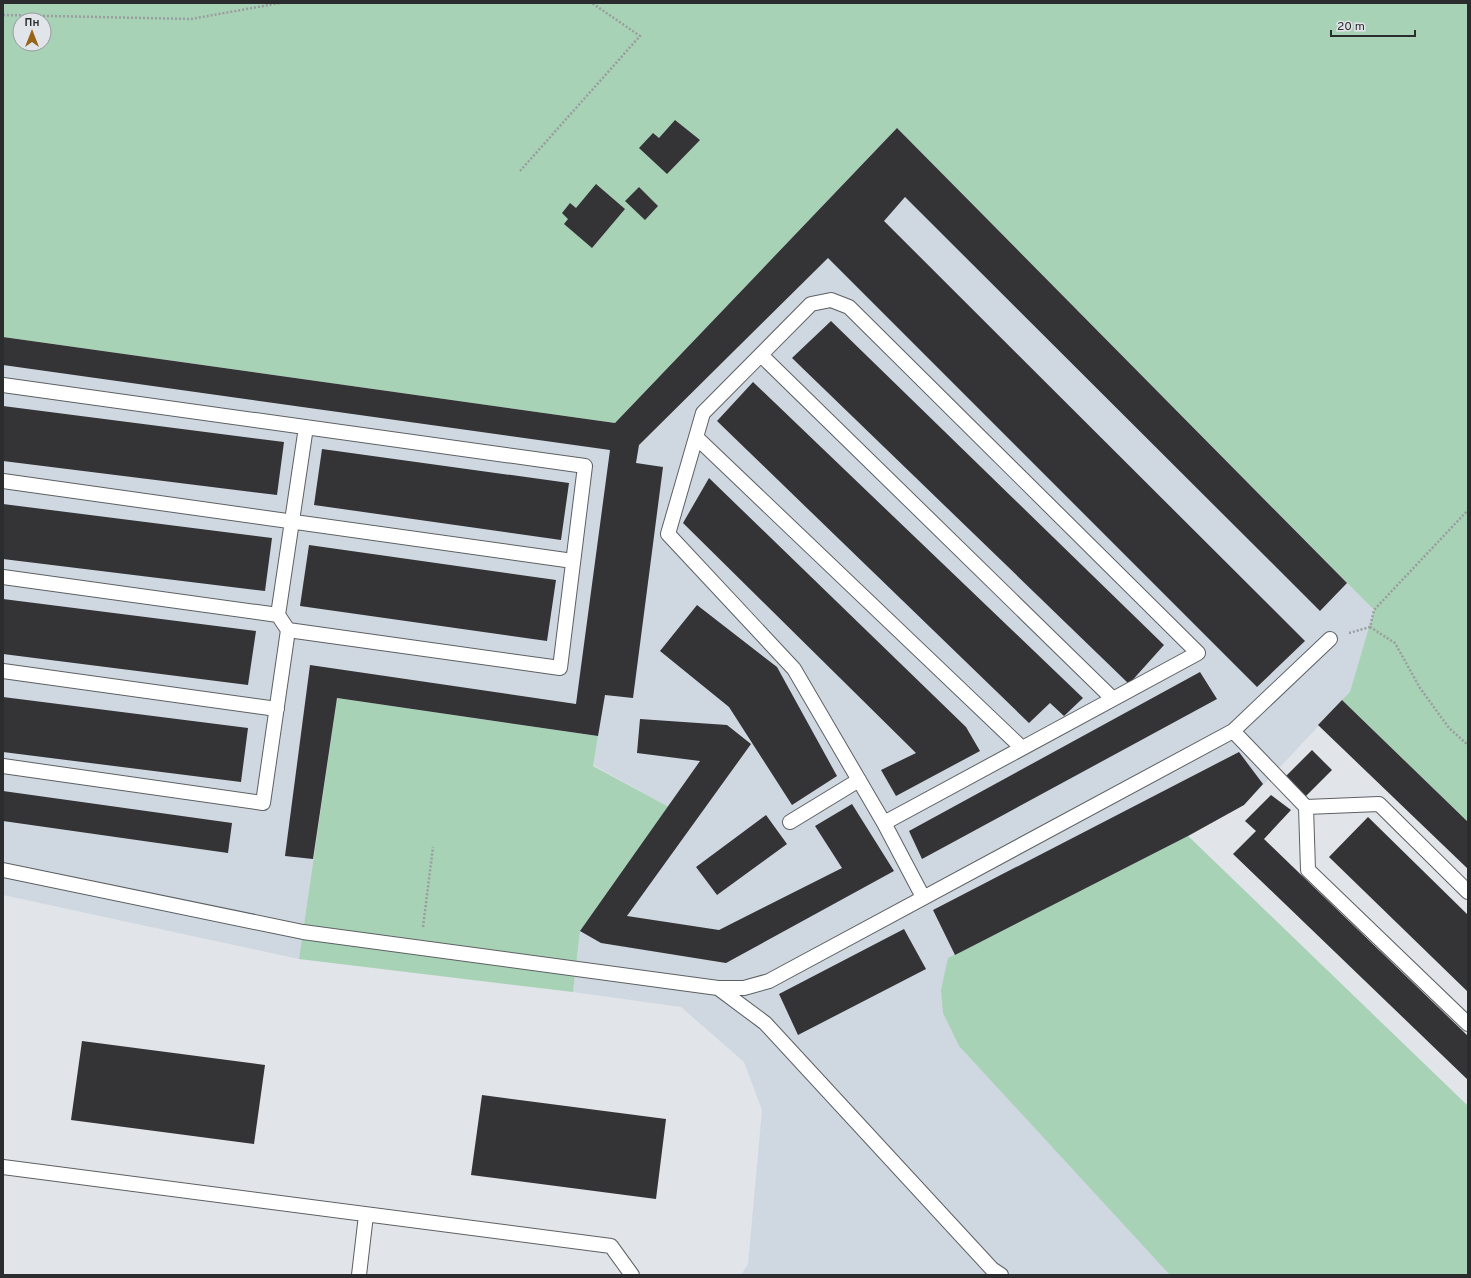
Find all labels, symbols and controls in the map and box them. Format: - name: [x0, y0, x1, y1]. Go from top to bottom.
- north arrow: [12, 12, 52, 52]
- scale bar: [1331, 12, 1415, 38]
- text: Пн: [25, 16, 39, 30]
- text: 20 m: [1337, 19, 1365, 35]

